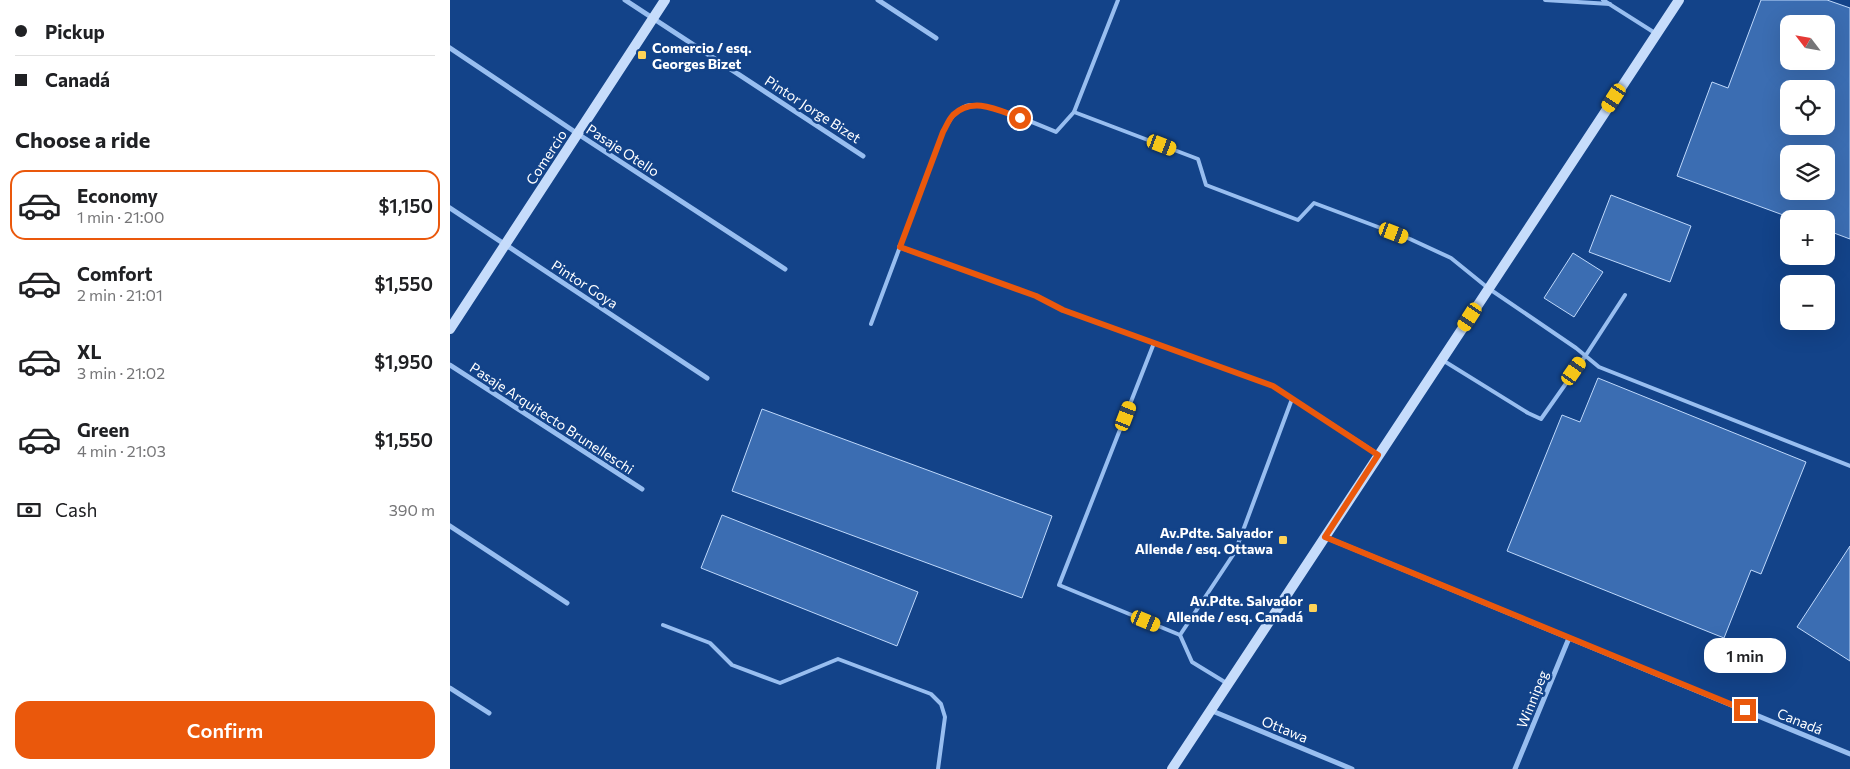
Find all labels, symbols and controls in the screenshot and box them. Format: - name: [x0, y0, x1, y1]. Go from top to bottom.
- north arrow: [1780, 15, 1835, 70]
- map controls: [1780, 15, 1835, 330]
- text: Pickup: [45, 20, 105, 43]
- place label: Comercio / esq. Georges Bizet: [652, 39, 752, 72]
- marker: Comercio / esq. Georges Bizet: [636, 49, 648, 61]
- text: Canadá: [45, 68, 110, 91]
- street label: Pintor Jorge Bizet: [762, 72, 864, 146]
- button: locate: [1780, 80, 1835, 135]
- car: [1599, 81, 1628, 115]
- route start: [1009, 107, 1031, 129]
- street label: Pasaje Otello: [583, 120, 663, 180]
- text: Choose a ride: [15, 126, 150, 153]
- street label: Comercio: [522, 126, 570, 188]
- car: [1145, 133, 1178, 157]
- button: layers: [1780, 145, 1835, 200]
- icon: car: [17, 183, 62, 228]
- text: Economy: [77, 184, 158, 207]
- text: $1,150: [379, 194, 433, 217]
- text: 1 min · 21:00: [77, 207, 164, 226]
- button: +: [1780, 210, 1835, 265]
- car: [1377, 221, 1410, 245]
- street label: Pintor Goya: [549, 256, 621, 312]
- icon: car: [17, 261, 62, 306]
- text: Comfort: [77, 262, 153, 285]
- text: $1,550: [375, 272, 433, 295]
- button: −: [1780, 275, 1835, 330]
- text: 2 min · 21:01: [77, 285, 163, 304]
- car: [1455, 300, 1484, 334]
- icon: car: [17, 339, 62, 384]
- text: XL: [77, 340, 102, 363]
- text: $1,950: [374, 350, 433, 373]
- car: [1559, 354, 1588, 388]
- street label: Pasaje Arquitecto Brunelleschi: [467, 359, 637, 477]
- text: 3 min · 21:02: [77, 363, 165, 382]
- car: [1113, 399, 1138, 433]
- icon: car: [17, 417, 62, 462]
- text: Green: [77, 418, 129, 441]
- text: $1,550: [375, 428, 433, 451]
- text: 4 min · 21:03: [77, 441, 166, 460]
- icon: cash: [15, 496, 43, 524]
- text: Cash: [55, 498, 97, 521]
- text: 390 m: [389, 500, 435, 519]
- place label: Av.Pdte. Salvador Allende / esq. Ottawa: [1135, 524, 1273, 557]
- marker: Av.Pdte. Salvador Allende / esq. Ottawa: [1277, 534, 1289, 546]
- place label: Av.Pdte. Salvador Allende / esq. Canadá: [1166, 592, 1303, 625]
- marker: Av.Pdte. Salvador Allende / esq. Canadá: [1307, 602, 1319, 614]
- car: [1129, 608, 1162, 634]
- callout: 1 min: [1704, 638, 1786, 672]
- text: 1 min: [1726, 646, 1764, 665]
- street label: Winnipeg: [1513, 667, 1551, 730]
- route end: [1734, 699, 1756, 721]
- button: Confirm: [15, 701, 435, 759]
- street label: Canadá: [1775, 704, 1825, 738]
- street label: Ottawa: [1259, 712, 1311, 746]

